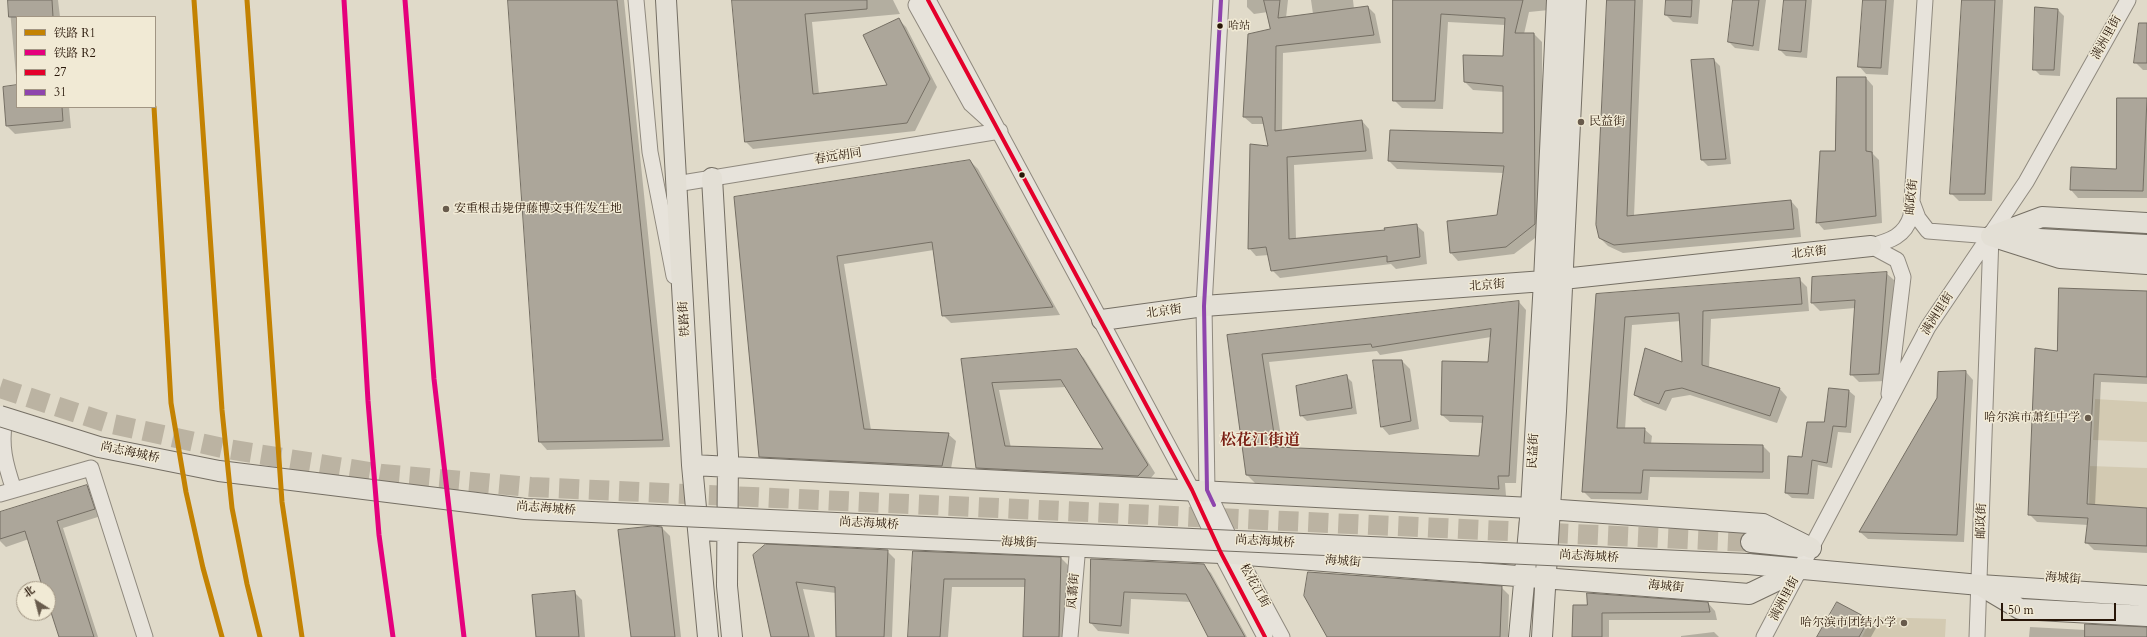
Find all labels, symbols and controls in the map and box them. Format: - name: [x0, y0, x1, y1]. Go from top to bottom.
- street label: 满洲里街: [2089, 14, 2125, 62]
- legend: [16, 16, 156, 108]
- place label: 哈站: [1228, 19, 1250, 33]
- marker: 哈站: [1215, 21, 1225, 31]
- text: 铁路 R1: [54, 25, 96, 41]
- text: 铁路 R2: [54, 45, 96, 61]
- text: 27: [54, 64, 66, 80]
- text: 31: [54, 84, 66, 100]
- place label: 民益街: [1589, 115, 1625, 129]
- marker: 民益街: [1576, 117, 1586, 127]
- street label: 春远胡同: [813, 146, 863, 168]
- unlabelled marker: [1017, 170, 1027, 180]
- street label: 邮政街: [1903, 178, 1921, 216]
- place label: 安重根击毙伊藤博文事件发生地: [454, 202, 622, 216]
- marker: 安重根击毙伊藤博文事件发生地: [441, 204, 451, 214]
- street label: 北京街: [1790, 244, 1828, 262]
- street label: 北京街: [1469, 278, 1505, 294]
- street label: 满洲里街: [1919, 290, 1957, 338]
- street label: 铁路街: [677, 301, 693, 337]
- street label: 北京街: [1145, 302, 1183, 322]
- place label: 哈尔滨市萧红中学: [1984, 411, 2080, 425]
- marker: 哈尔滨市萧红中学: [2083, 413, 2093, 423]
- district label: 松花江街道: [1220, 431, 1300, 451]
- street label: 民益街: [1526, 433, 1542, 469]
- street label: 尚志海城桥: [99, 440, 161, 466]
- street label: 尚志海城桥: [516, 500, 576, 518]
- street label: 邮政街: [1974, 503, 1990, 539]
- street label: 尚志海城桥: [839, 515, 899, 533]
- street label: 尚志海城桥: [1235, 533, 1295, 551]
- street label: 海城街: [1001, 535, 1037, 551]
- street label: 尚志海城桥: [1559, 548, 1619, 566]
- street label: 海城街: [1325, 554, 1361, 570]
- street label: 松花江街: [1236, 562, 1272, 610]
- street label: 海城街: [2045, 571, 2081, 587]
- street label: 凤翥街: [1065, 572, 1083, 610]
- street label: 满洲里街: [1767, 574, 1803, 624]
- street label: 海城街: [1647, 578, 1685, 596]
- north arrow: [16, 581, 56, 621]
- text: 北: [20, 582, 38, 601]
- scale bar: [2003, 595, 2118, 621]
- text: 50 m: [2008, 602, 2034, 618]
- place label: 哈尔滨市团结小学: [1800, 616, 1896, 630]
- marker: 哈尔滨市团结小学: [1899, 618, 1909, 628]

